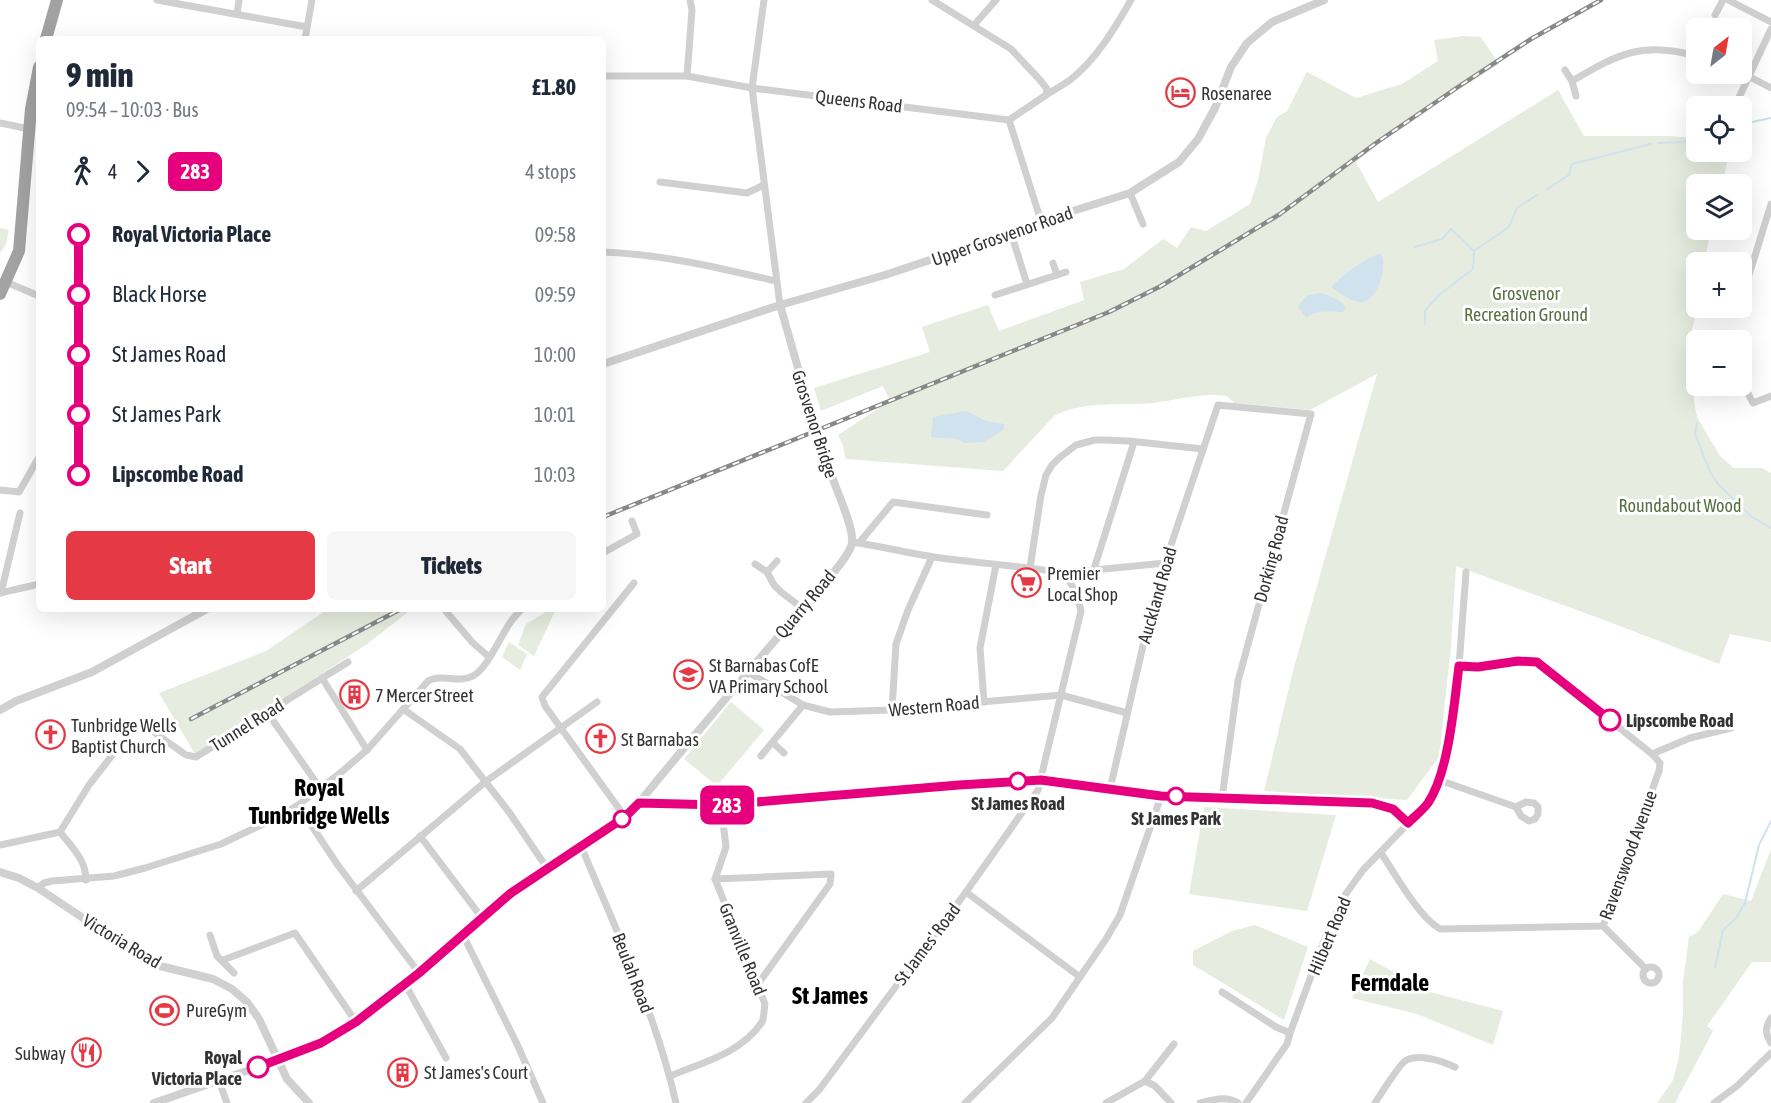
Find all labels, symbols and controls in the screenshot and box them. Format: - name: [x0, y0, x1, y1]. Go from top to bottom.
- north arrow: [1686, 18, 1752, 84]
- map controls: [1686, 18, 1752, 396]
- text: 9 min: [66, 56, 133, 94]
- text: £1.80: [532, 74, 576, 100]
- hotel icon: Rosenaree: [1164, 77, 1196, 109]
- place label: Rosenaree: [1201, 83, 1272, 104]
- street label: Queens Road: [814, 85, 904, 117]
- button: locate: [1686, 96, 1752, 162]
- text: 09:54 – 10:03 · Bus: [66, 98, 199, 121]
- icon: walk: [66, 155, 99, 188]
- icon: forward: [126, 155, 159, 188]
- text: 283: [180, 159, 210, 183]
- text: 4: [108, 160, 117, 183]
- text: 4 stops: [525, 160, 576, 183]
- button: layers: [1686, 174, 1752, 240]
- street label: Upper Grosvenor Road: [929, 202, 1075, 270]
- text: Royal Victoria Place: [112, 221, 271, 247]
- text: 09:58: [535, 223, 576, 246]
- button: +: [1686, 252, 1752, 318]
- text: Black Horse: [112, 281, 207, 307]
- text: 09:59: [535, 283, 576, 306]
- park label: Grosvenor Recreation Ground: [1464, 283, 1588, 325]
- button: −: [1686, 330, 1752, 396]
- text: St James Road: [112, 341, 226, 367]
- text: 10:00: [534, 343, 576, 366]
- street label: Grosvenor Bridge: [788, 367, 842, 481]
- text: St James Park: [112, 401, 221, 427]
- text: 10:01: [534, 403, 576, 426]
- text: Lipscombe Road: [112, 461, 244, 487]
- text: 10:03: [534, 463, 576, 486]
- park label: Roundabout Wood: [1618, 495, 1742, 516]
- street label: Dorking Road: [1249, 513, 1293, 605]
- button: Start: [66, 531, 315, 600]
- button: Tickets: [327, 531, 576, 600]
- street label: Auckland Road: [1133, 544, 1181, 646]
- place label: Premier Local Shop: [1047, 563, 1118, 605]
- street label: Quarry Road: [770, 566, 840, 642]
- supermarket icon: Premier Local Shop: [1010, 567, 1042, 599]
- place label: St Barnabas CofE VA Primary School: [709, 655, 828, 697]
- school or university icon: St Barnabas CofE VA Primary School: [672, 659, 704, 691]
- building icon: 7 Mercer Street: [338, 679, 370, 711]
- place label: 7 Mercer Street: [375, 685, 474, 706]
- street label: Western Road: [888, 692, 980, 720]
- street label: Tunnel Road: [206, 694, 288, 756]
- marker: Lipscombe Road: [1599, 709, 1621, 731]
- place label: Lipscombe Road: [1626, 710, 1734, 731]
- place label: Tunbridge Wells Baptist Church: [71, 715, 177, 757]
- church icon: Tunbridge Wells Baptist Church: [34, 719, 66, 751]
- church icon: St Barnabas: [584, 723, 616, 755]
- place label: St Barnabas: [621, 729, 699, 750]
- marker: St James Road: [1009, 772, 1027, 790]
- district label: Royal Tunbridge Wells: [249, 774, 390, 829]
- line badge: 283: [692, 786, 762, 824]
- marker: St James Park: [1167, 787, 1185, 805]
- street label: Ravenswood Avenue: [1595, 787, 1661, 923]
- text: 283: [712, 793, 742, 817]
- place label: St James Road: [971, 793, 1065, 814]
- place label: St James Park: [1131, 808, 1222, 829]
- unlabelled marker: [613, 810, 631, 828]
- street label: Hilbert Road: [1303, 894, 1355, 978]
- street label: St James' Road: [890, 899, 964, 989]
- street label: Granville Road: [715, 900, 771, 998]
- street label: Victoria Road: [79, 909, 165, 973]
- street label: Beulah Road: [608, 930, 658, 1016]
- district label: Ferndale: [1351, 969, 1429, 996]
- district label: St James: [792, 982, 868, 1009]
- sports icon: PureGym: [149, 994, 181, 1026]
- place label: PureGym: [186, 1000, 247, 1021]
- restaurant icon: Subway: [71, 1037, 103, 1069]
- place label: Subway: [15, 1043, 66, 1064]
- place label: Royal Victoria Place: [151, 1047, 242, 1089]
- marker: Royal Victoria Place: [247, 1056, 269, 1078]
- building icon: St James's Court: [387, 1056, 419, 1088]
- place label: St James's Court: [424, 1062, 528, 1083]

